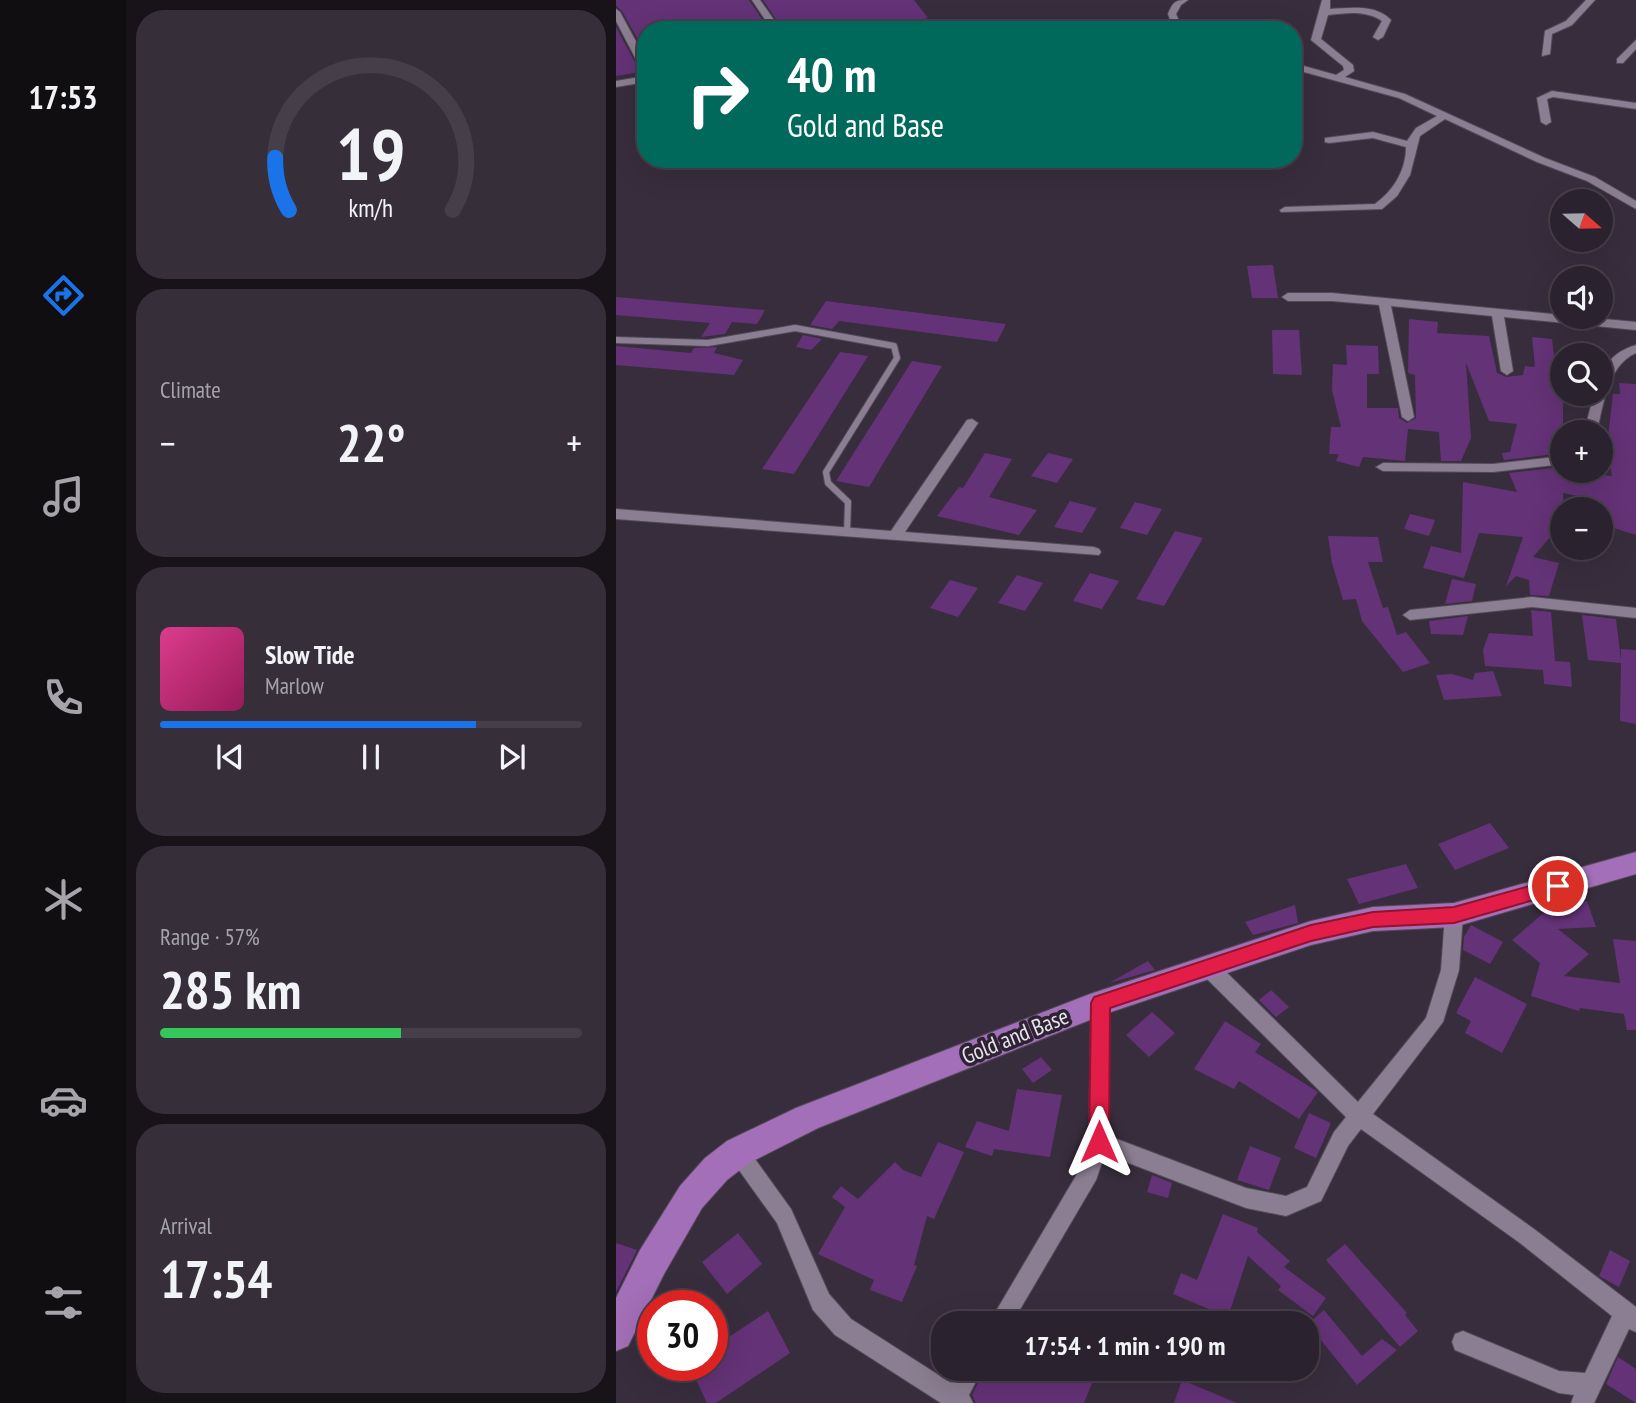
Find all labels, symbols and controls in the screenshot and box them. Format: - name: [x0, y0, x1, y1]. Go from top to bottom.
- text: 40 m: [787, 42, 876, 106]
- icon: right: [672, 49, 763, 140]
- text: 17:53: [28, 76, 98, 118]
- text: Gold and Base: [787, 104, 944, 146]
- text: 19: [336, 107, 406, 201]
- north arrow: [1550, 189, 1614, 252]
- map controls: [1550, 189, 1613, 560]
- text: km/h: [349, 192, 393, 224]
- button: sound: [1550, 266, 1613, 329]
- icon: directions: [39, 271, 88, 320]
- button: search: [1550, 343, 1613, 406]
- text: Climate: [160, 375, 221, 404]
- text: 22°: [337, 409, 405, 476]
- text: −: [160, 418, 176, 467]
- text: +: [566, 418, 582, 467]
- button: +: [1550, 420, 1613, 483]
- icon: music: [39, 472, 88, 521]
- button: −: [1550, 497, 1613, 560]
- text: Slow Tide: [265, 638, 355, 671]
- text: Marlow: [265, 671, 324, 700]
- icon: phone: [39, 673, 88, 722]
- icon: previous: [211, 738, 249, 776]
- icon: pause: [352, 738, 390, 776]
- icon: next: [493, 738, 531, 776]
- pin: [1528, 856, 1588, 916]
- icon: arrive: [1539, 867, 1577, 905]
- icon: climate: [39, 875, 88, 924]
- text: Range · 57%: [160, 922, 260, 951]
- text: 285 km: [160, 956, 301, 1023]
- street label: Gold and Base: [957, 1001, 1073, 1070]
- icon: car: [39, 1076, 88, 1125]
- position arrow: [1062, 1105, 1136, 1179]
- text: Arrival: [160, 1211, 212, 1240]
- text: 17:54: [160, 1245, 272, 1312]
- icon: filters: [39, 1278, 88, 1327]
- speed limit sign: 30: [637, 1290, 728, 1381]
- text: 17:54 · 1 min · 190 m: [1025, 1329, 1225, 1362]

